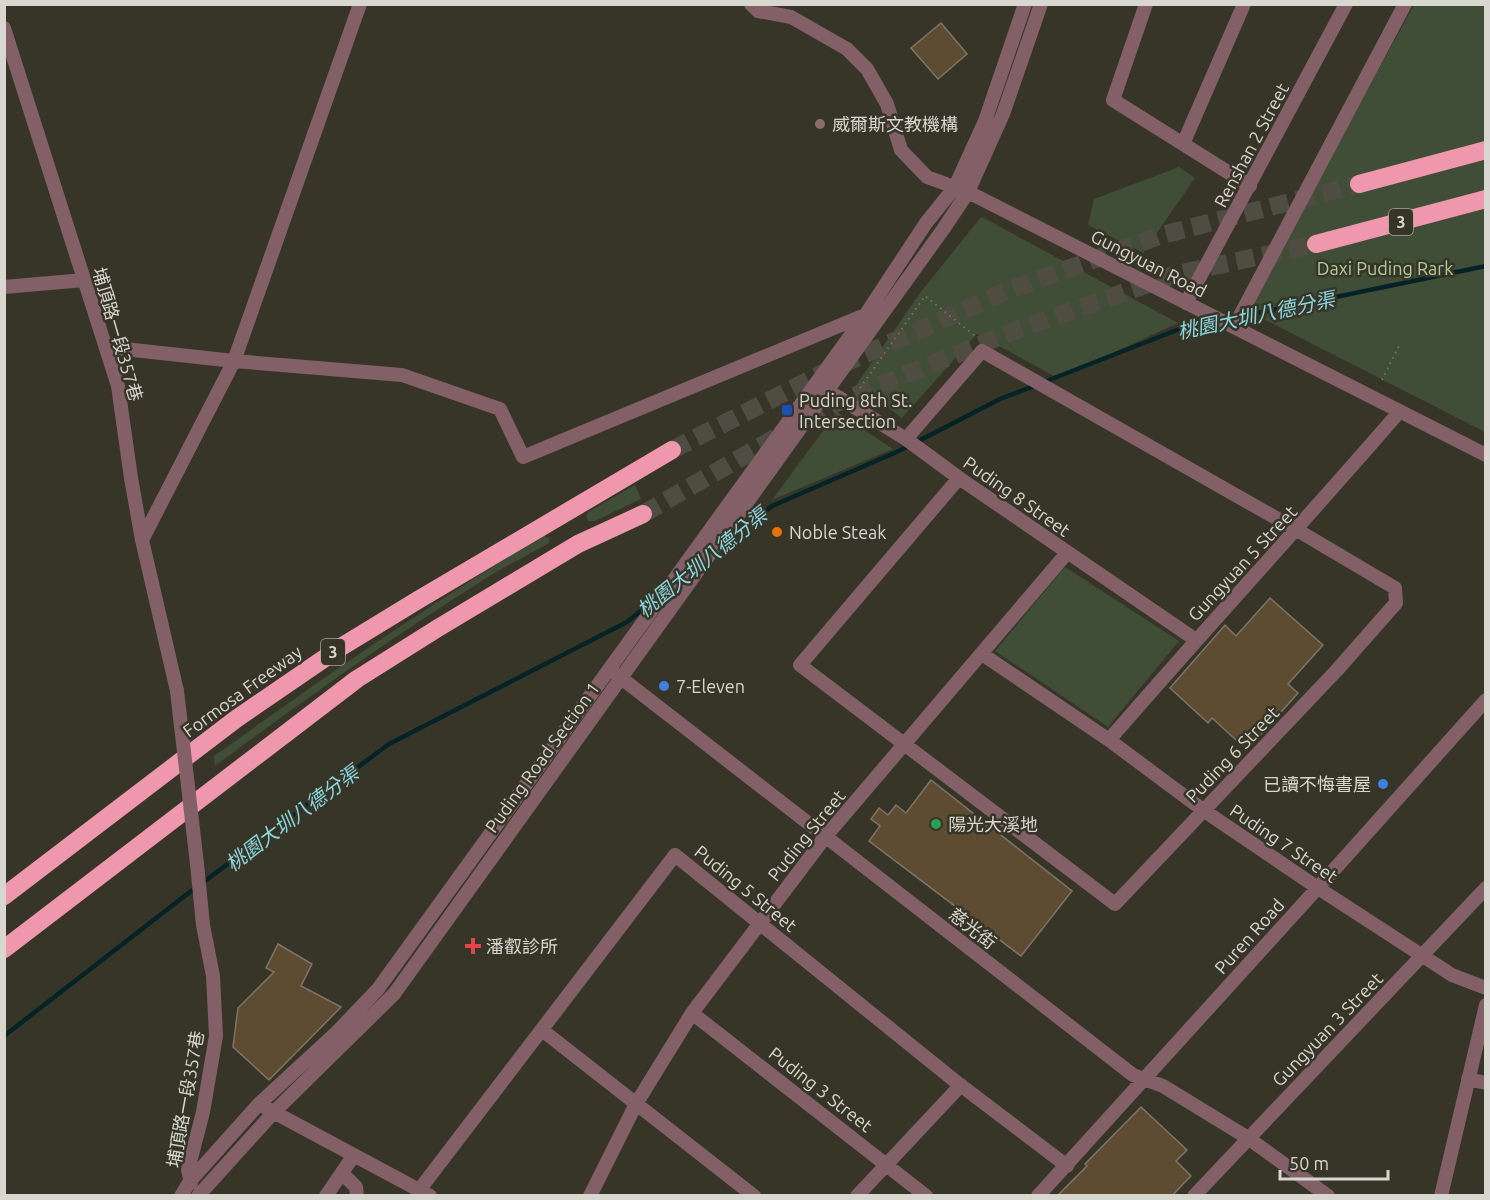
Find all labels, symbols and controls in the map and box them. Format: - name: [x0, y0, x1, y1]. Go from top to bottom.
- street label: Renshan 2 Street: [1210, 80, 1292, 210]
- place label: 威爾斯文教機構: [832, 114, 958, 134]
- marker: 威爾斯文教機構: [813, 117, 827, 131]
- road number: 3: [1389, 209, 1413, 235]
- street label: Gungyuan Road: [1088, 225, 1210, 301]
- park label: Daxi Puding Rark: [1317, 258, 1453, 278]
- street label: 埔頂路一段357巷: [89, 265, 147, 403]
- water label: 桃園大圳八德分渠: [1175, 286, 1340, 343]
- place label: Puding 8th St. Intersection: [799, 390, 912, 431]
- marker: Puding 8th St. Intersection: [780, 403, 794, 417]
- street label: Puding 8 Street: [960, 452, 1074, 540]
- water label: 桃園大圳八德分渠: [633, 501, 774, 621]
- street label: Gungyuan 5 Street: [1184, 501, 1300, 625]
- place label: Noble Steak: [789, 522, 886, 542]
- marker: Noble Steak: [770, 525, 784, 539]
- road number: 3: [321, 639, 345, 665]
- street label: Formosa Freeway: [179, 641, 305, 741]
- place label: 7-Eleven: [676, 676, 745, 696]
- street label: Puding Road Section 1: [481, 678, 603, 836]
- marker: 7-Eleven: [657, 679, 671, 693]
- street label: Puding 6 Street: [1181, 702, 1283, 806]
- water label: 桃園大圳八德分渠: [221, 759, 365, 875]
- place label: 已讀不悔書屋: [1263, 774, 1371, 794]
- marker: 已讀不悔書屋: [1376, 777, 1390, 791]
- street label: Puding Street: [763, 786, 849, 884]
- street label: Puding 7 Street: [1226, 800, 1342, 886]
- place label: 陽光大溪地: [948, 814, 1038, 834]
- marker: 陽光大溪地: [929, 817, 943, 831]
- street label: Puding 5 Street: [691, 841, 801, 935]
- street label: Puren Road: [1210, 895, 1288, 977]
- street label: 慈光街: [946, 903, 1000, 953]
- place label: 潘叡診所: [486, 936, 558, 956]
- marker: 潘叡診所: [464, 937, 482, 955]
- street label: Gungyuan 3 Street: [1268, 968, 1386, 1090]
- street label: 埔頂路一段357巷: [163, 1029, 207, 1169]
- street label: Puding 3 Street: [766, 1043, 876, 1135]
- scale bar: [1280, 1143, 1388, 1181]
- text: 50 m: [1289, 1153, 1329, 1173]

